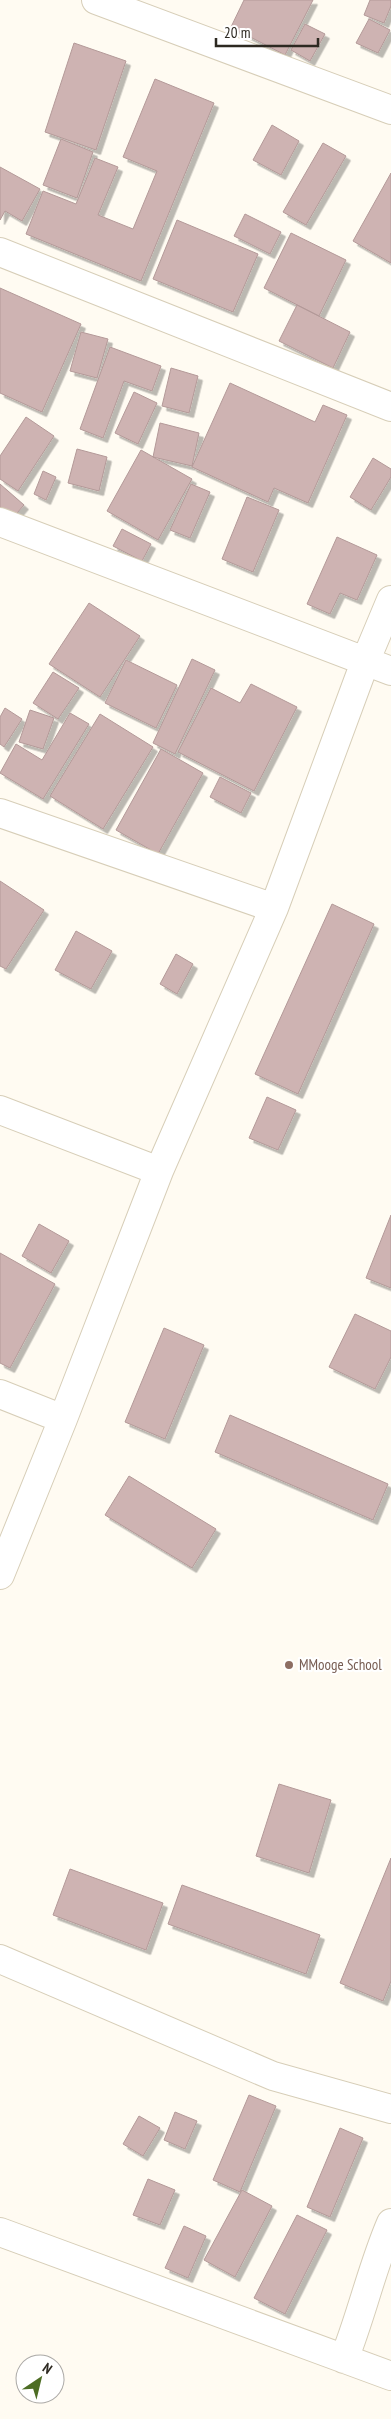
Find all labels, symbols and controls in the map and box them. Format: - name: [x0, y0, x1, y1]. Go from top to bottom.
- scale bar: [216, 15, 318, 47]
- text: 20 m: [224, 23, 250, 42]
- place label: MMooge School: [299, 1655, 382, 1674]
- marker: MMooge School: [283, 1659, 295, 1671]
- north arrow: [15, 2354, 65, 2404]
- text: N: [39, 2359, 56, 2378]

